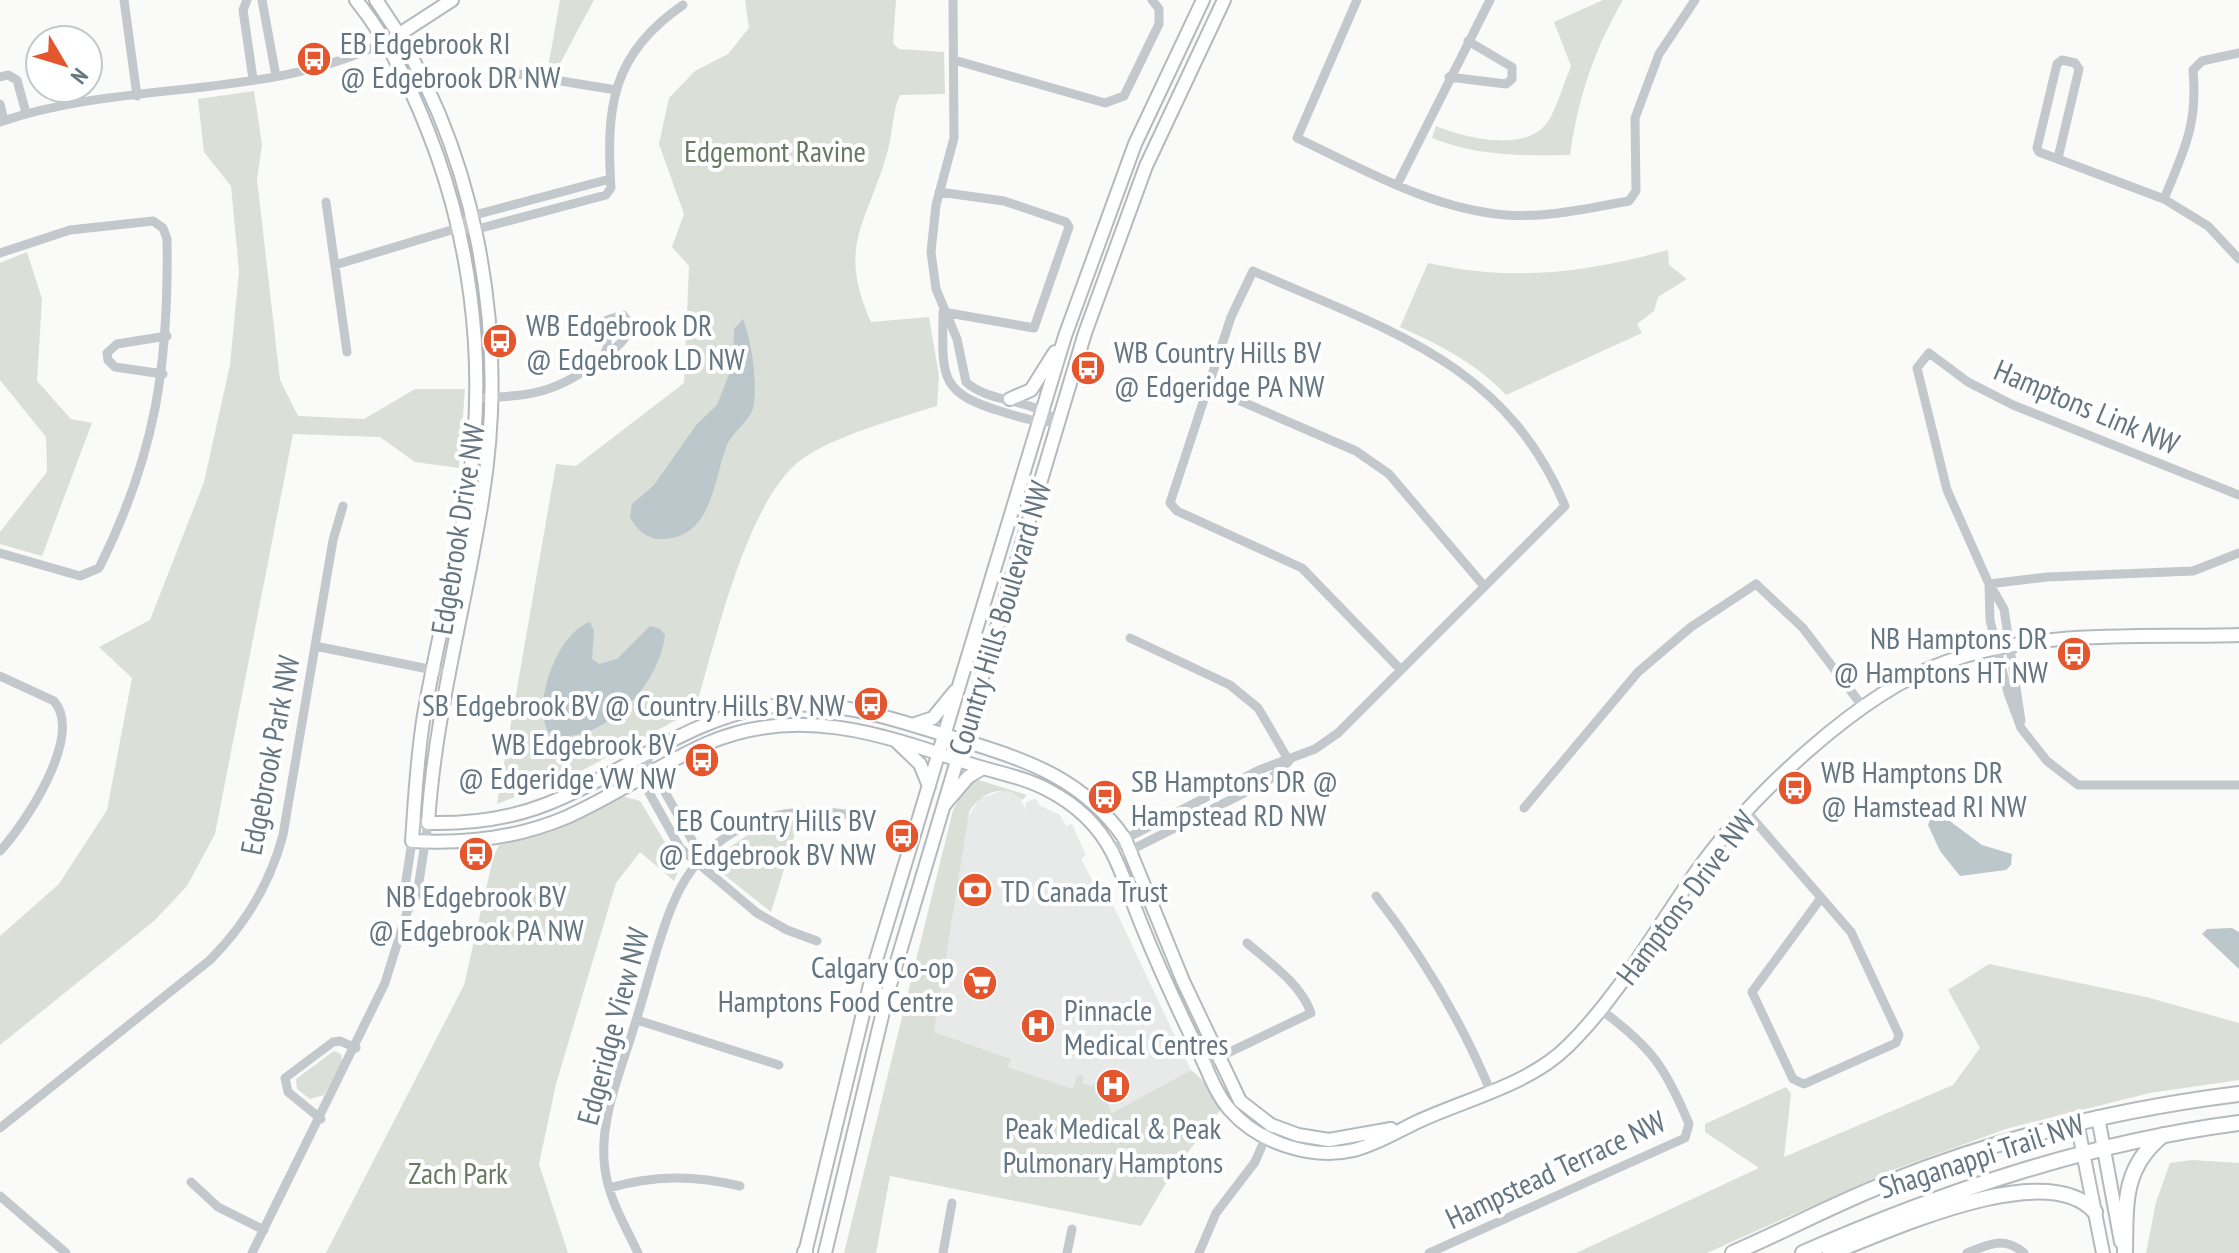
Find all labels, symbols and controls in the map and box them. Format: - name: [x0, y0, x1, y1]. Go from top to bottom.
- place label: EB Edgebrook RI @ Edgebrook DR NW: [340, 23, 561, 96]
- north arrow: [24, 24, 104, 104]
- bus stop icon: EB Edgebrook RI @ Edgebrook DR NW: [295, 40, 333, 78]
- text: N: [65, 63, 94, 90]
- park label: Edgemont Ravine: [684, 131, 866, 170]
- place label: WB Edgebrook DR @ Edgebrook LD NW: [526, 305, 745, 378]
- bus stop icon: WB Edgebrook DR @ Edgebrook LD NW: [481, 322, 519, 360]
- place label: WB Country Hills BV @ Edgeridge PA NW: [1114, 332, 1325, 405]
- bus stop icon: WB Country Hills BV @ Edgeridge PA NW: [1069, 349, 1107, 387]
- street label: Hamptons Link NW: [1989, 350, 2185, 462]
- street label: Edgebrook Drive NW: [421, 421, 493, 637]
- street label: Country Hills Boulevard NW: [939, 476, 1059, 760]
- place label: NB Hamptons DR @ Hamptons HT NW: [1833, 618, 2048, 691]
- bus stop icon: NB Hamptons DR @ Hamptons HT NW: [2055, 635, 2093, 673]
- street label: Edgebrook Park NW: [231, 652, 307, 858]
- place label: SB Edgebrook BV @ Country Hills BV NW: [422, 685, 845, 724]
- bus stop icon: SB Edgebrook BV @ Country Hills BV NW: [852, 685, 890, 723]
- place label: WB Edgebrook BV @ Edgeridge VW NW: [458, 724, 676, 797]
- bus stop icon: WB Edgebrook BV @ Edgeridge VW NW: [683, 741, 721, 779]
- place label: WB Hamptons DR @ Hamstead RI NW: [1821, 752, 2027, 825]
- place label: SB Hamptons DR @ Hampstead RD NW: [1131, 761, 1338, 834]
- bus stop icon: WB Hamptons DR @ Hamstead RI NW: [1776, 769, 1814, 807]
- bus stop icon: SB Hamptons DR @ Hampstead RD NW: [1086, 778, 1124, 816]
- place label: EB Country Hills BV @ Edgebrook BV NW: [658, 800, 876, 873]
- street label: Hamptons Drive NW: [1607, 802, 1763, 992]
- bus stop icon: EB Country Hills BV @ Edgebrook BV NW: [883, 817, 921, 855]
- bus stop icon: NB Edgebrook BV @ Edgebrook PA NW: [457, 835, 495, 873]
- bank icon: TD Canada Trust: [956, 871, 994, 909]
- place label: TD Canada Trust: [1001, 871, 1169, 910]
- place label: NB Edgebrook BV @ Edgebrook PA NW: [368, 876, 584, 949]
- street label: Edgeridge View NW: [567, 923, 657, 1129]
- place label: Calgary Co-op Hamptons Food Centre: [718, 947, 954, 1020]
- supermarket icon: Calgary Co-op Hamptons Food Centre: [961, 964, 999, 1002]
- place label: Pinnacle Medical Centres: [1064, 990, 1229, 1063]
- hospital icon: Pinnacle Medical Centres: [1019, 1007, 1057, 1045]
- hospital icon: Peak Medical & Peak Pulmonary Hamptons: [1094, 1067, 1132, 1105]
- street label: Hampstead Terrace NW: [1439, 1101, 1671, 1237]
- street label: Shaganappi Trail NW: [1873, 1103, 2089, 1207]
- place label: Peak Medical & Peak Pulmonary Hamptons: [1003, 1108, 1223, 1181]
- park label: Zach Park: [408, 1153, 508, 1192]

